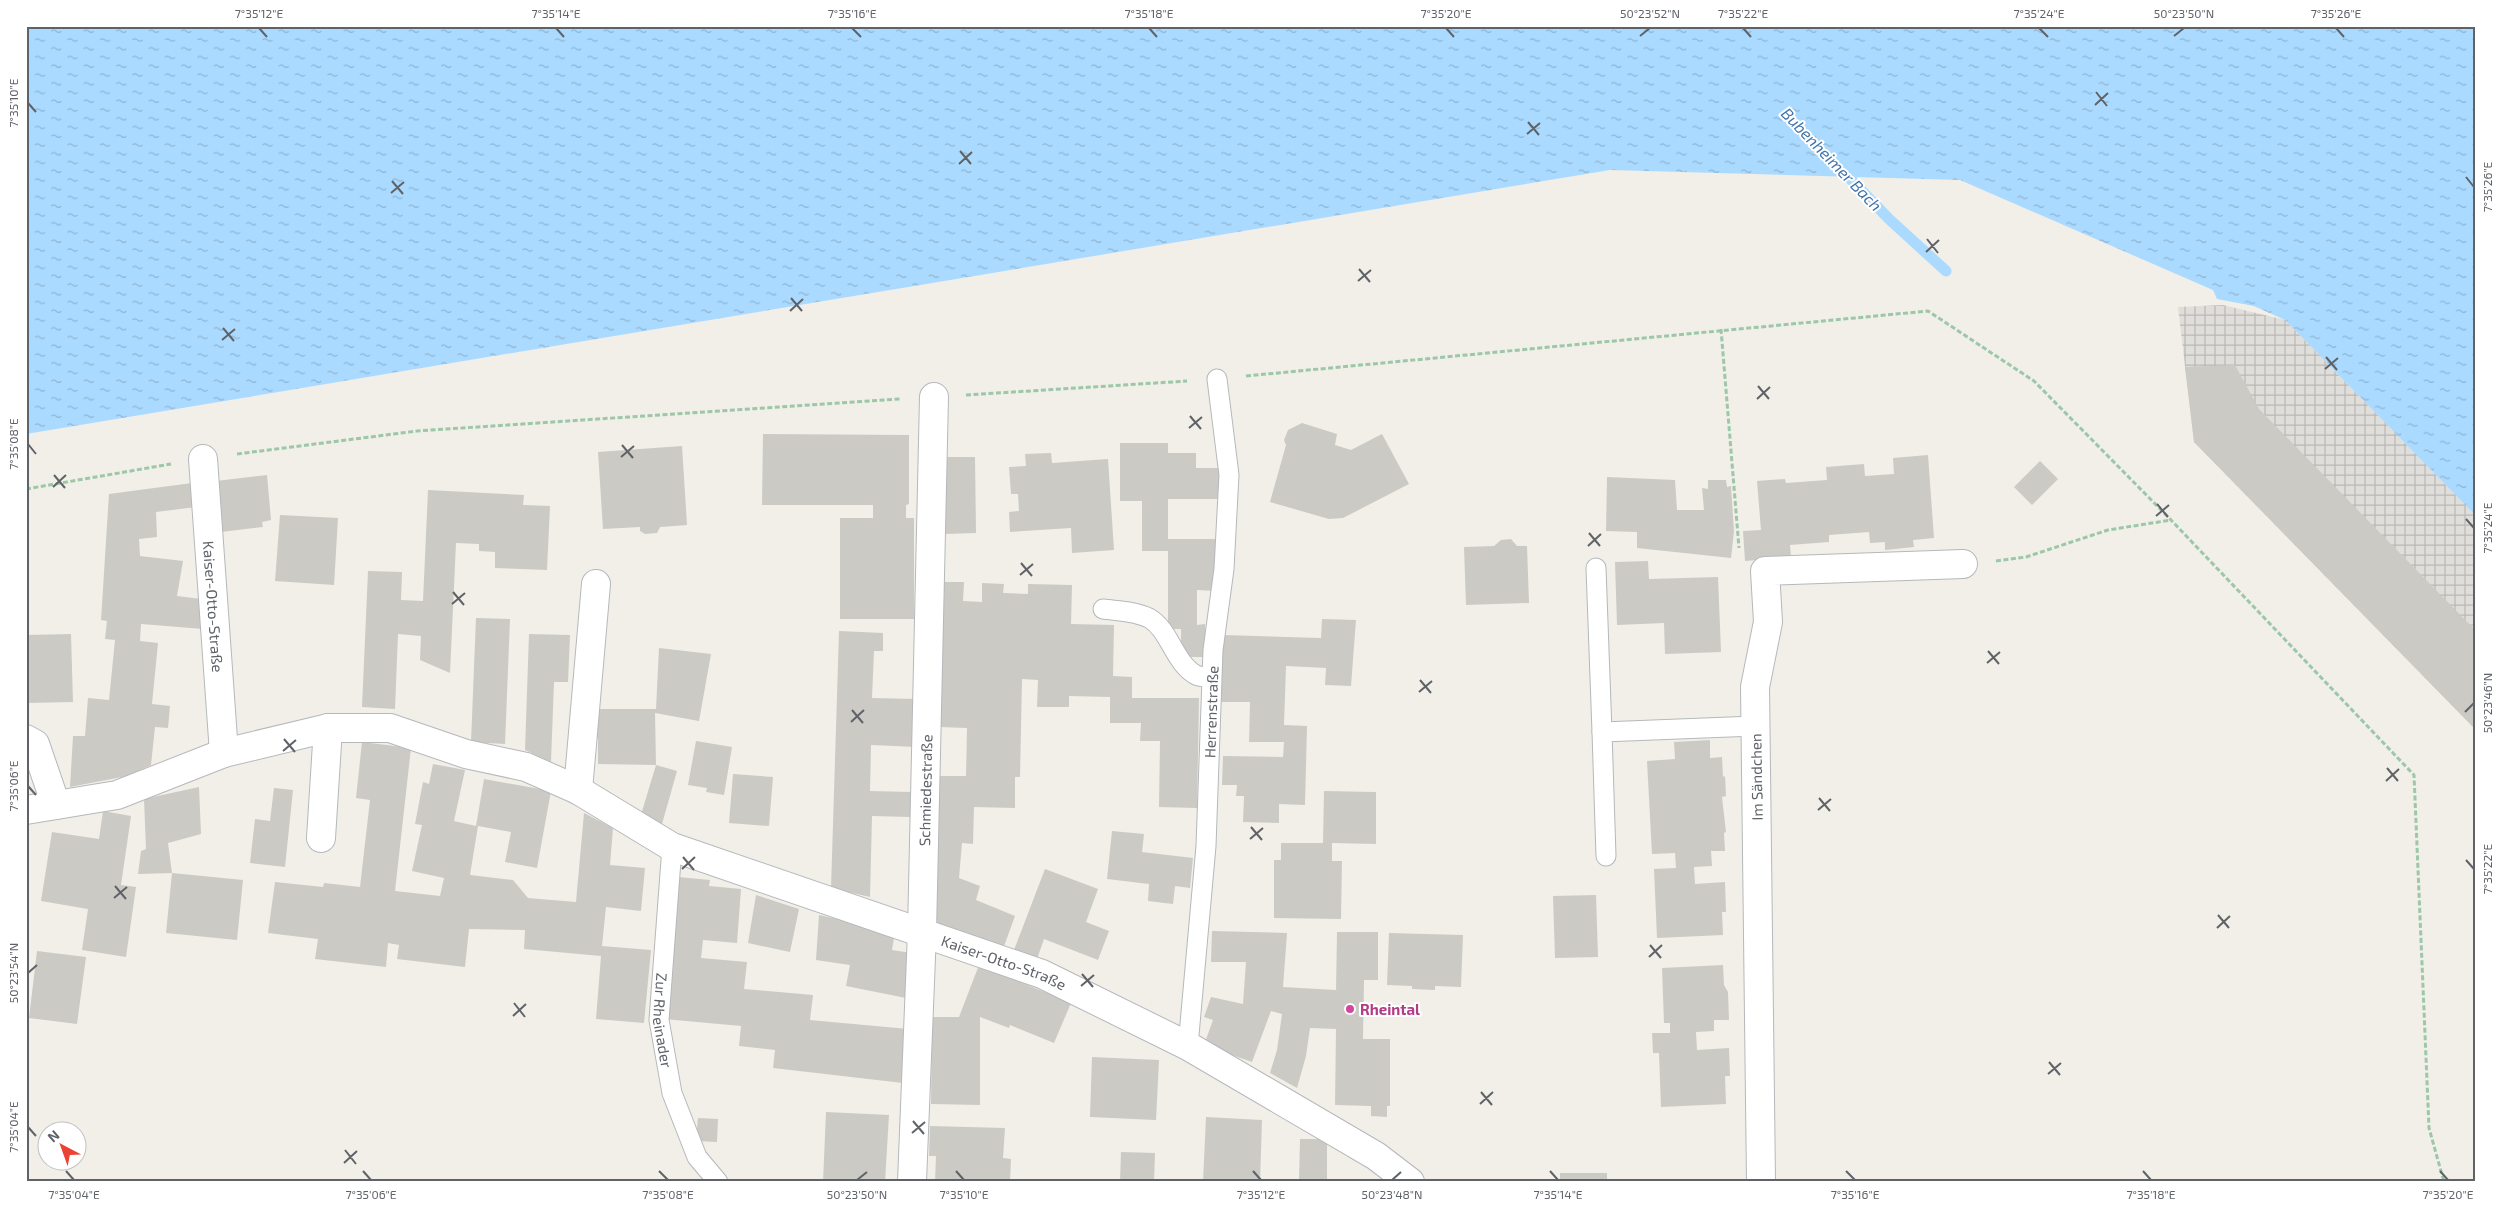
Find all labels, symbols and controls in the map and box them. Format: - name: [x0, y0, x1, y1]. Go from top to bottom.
- text: 7°35'12"E: [235, 6, 284, 20]
- text: 7°35'14"E: [531, 6, 581, 20]
- text: 7°35'16"E: [828, 6, 877, 20]
- text: 7°35'18"E: [1124, 6, 1174, 20]
- text: 7°35'20"E: [1420, 6, 1472, 20]
- text: 50°23'52"N: [1620, 6, 1680, 20]
- text: 7°35'22"E: [1718, 6, 1769, 20]
- text: 7°35'24"E: [2013, 6, 2065, 20]
- text: 50°23'50"N: [2154, 6, 2214, 20]
- text: 7°35'26"E: [2311, 6, 2362, 20]
- text: 7°35'10"E: [6, 78, 20, 128]
- water label: Bubenheimer Bach: [1778, 104, 1886, 214]
- text: 7°35'26"E: [2480, 161, 2494, 212]
- text: 7°35'08"E: [6, 418, 20, 470]
- text: 7°35'24"E: [2480, 502, 2494, 554]
- street label: Kaiser-Otto-Straße: [200, 540, 227, 673]
- street label: Herrenstraße: [1200, 665, 1221, 758]
- text: 50°23'46"N: [2480, 673, 2494, 733]
- street label: Im Sändchen: [1746, 733, 1766, 821]
- street label: Schmiedestraße: [915, 734, 935, 846]
- text: 7°35'06"E: [6, 760, 20, 812]
- text: 7°35'22"E: [2480, 843, 2494, 894]
- street label: Kaiser-Otto-Straße: [939, 931, 1069, 994]
- text: 50°23'54"N: [6, 943, 20, 1003]
- street label: Zur Rheinader: [650, 972, 676, 1069]
- place label: Rheintal: [1360, 1000, 1420, 1018]
- marker: Rheintal: [1344, 1003, 1356, 1015]
- text: 7°35'04"E: [6, 1101, 20, 1153]
- north arrow: [38, 1120, 88, 1170]
- text: N: [44, 1126, 63, 1146]
- text: 7°35'04"E: [48, 1187, 100, 1201]
- text: 7°35'06"E: [345, 1187, 397, 1201]
- text: 7°35'08"E: [642, 1187, 694, 1201]
- text: 50°23'50"N: [827, 1187, 887, 1201]
- text: 7°35'10"E: [939, 1187, 989, 1201]
- text: 7°35'12"E: [1237, 1187, 1286, 1201]
- text: 50°23'48"N: [1361, 1187, 1423, 1201]
- text: 7°35'14"E: [1533, 1187, 1583, 1201]
- text: 7°35'16"E: [1831, 1187, 1880, 1201]
- text: 7°35'18"E: [2126, 1187, 2176, 1201]
- text: 7°35'20"E: [2422, 1187, 2474, 1201]

